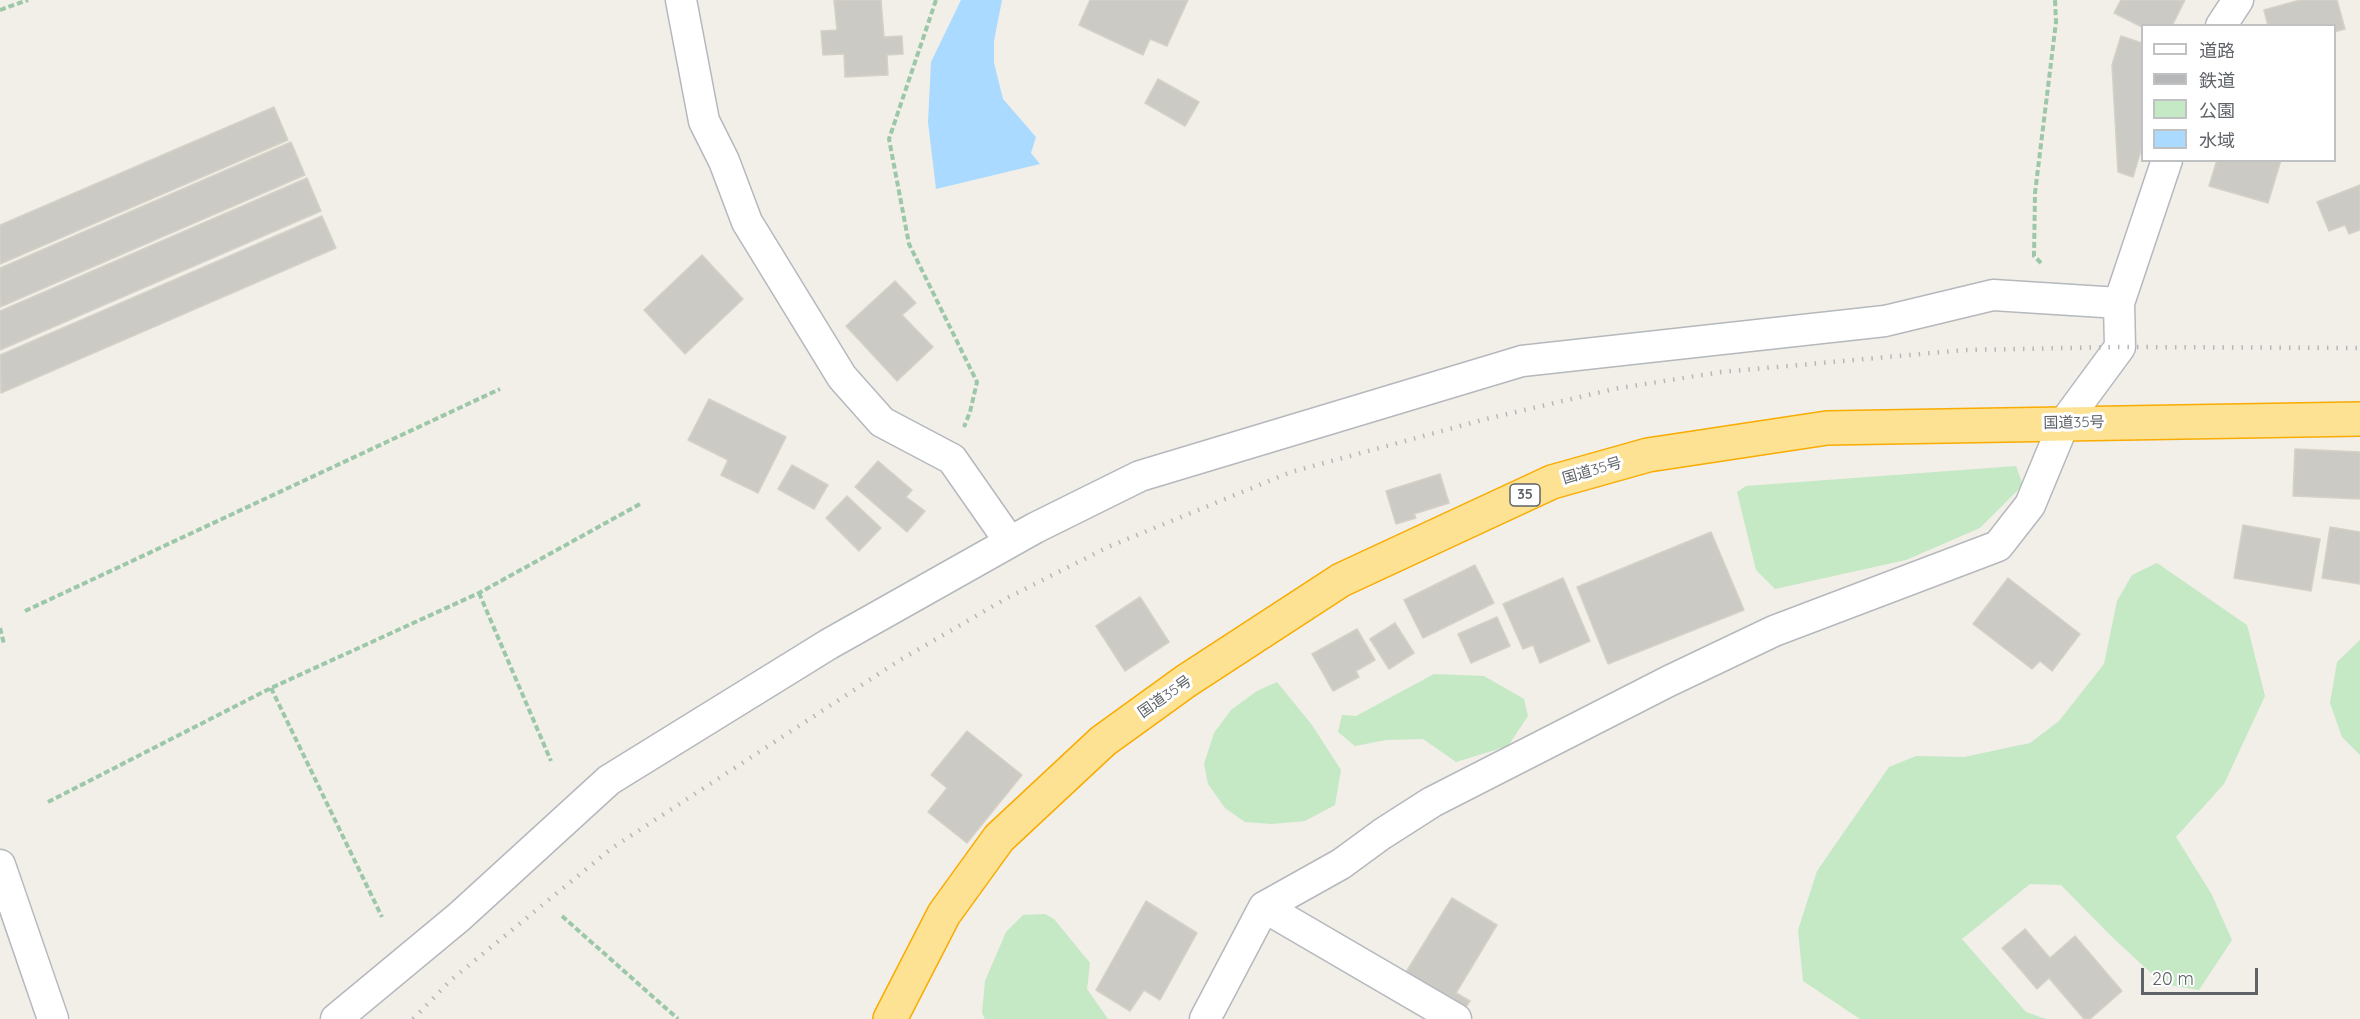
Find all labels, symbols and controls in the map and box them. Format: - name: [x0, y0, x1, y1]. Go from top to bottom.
- legend: [2141, 24, 2336, 162]
- text: 道路: [2199, 39, 2235, 62]
- text: 鉄道: [2199, 69, 2235, 92]
- text: 公園: [2199, 99, 2235, 122]
- text: 水域: [2199, 129, 2235, 152]
- street label: 国道35号: [2043, 413, 2105, 433]
- street label: 国道35号: [1560, 454, 1624, 488]
- road number: 35: [1510, 484, 1540, 506]
- street label: 国道35号: [1135, 672, 1195, 722]
- scale bar: [2144, 956, 2261, 994]
- text: 20 m: [2152, 967, 2194, 990]

